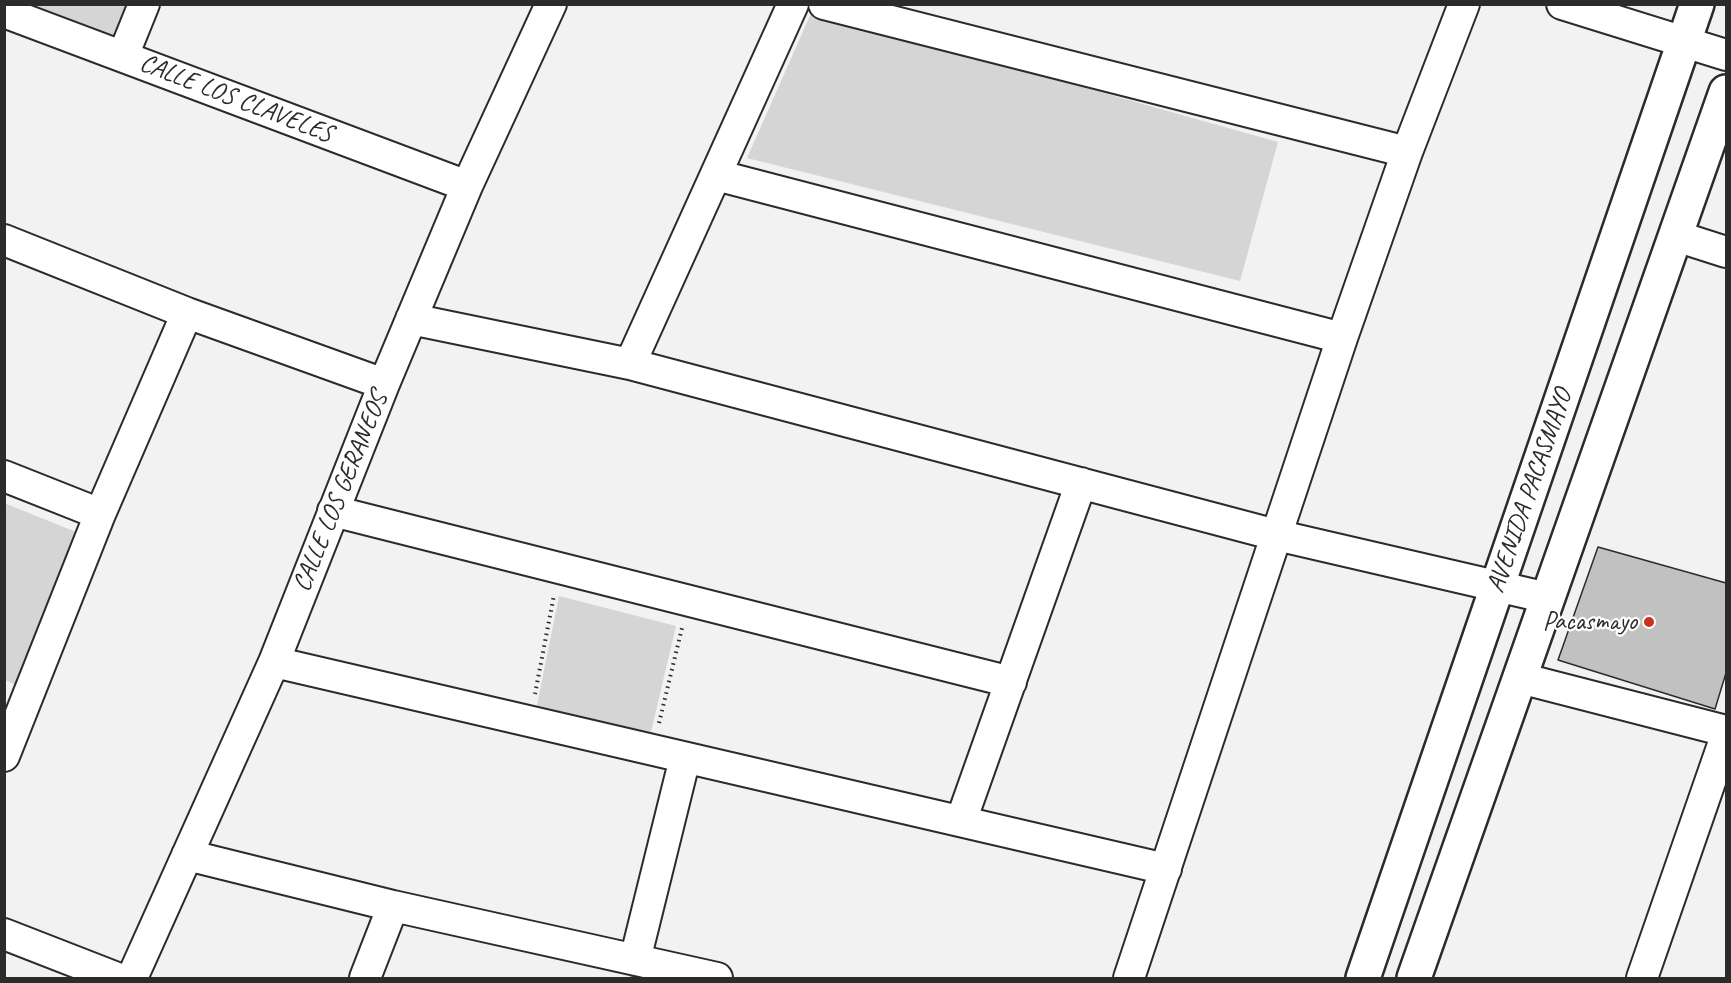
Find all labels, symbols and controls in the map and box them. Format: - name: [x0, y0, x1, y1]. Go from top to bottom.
- street label: CALLE LOS CLAVELES: [135, 48, 337, 150]
- street label: AVENIDA PACASMAYO: [1481, 385, 1579, 597]
- street label: CALLE LOS GERANEOS: [287, 388, 395, 596]
- place label: Pacasmayo: [1543, 606, 1637, 638]
- marker: Pacasmayo: [1642, 615, 1656, 629]

